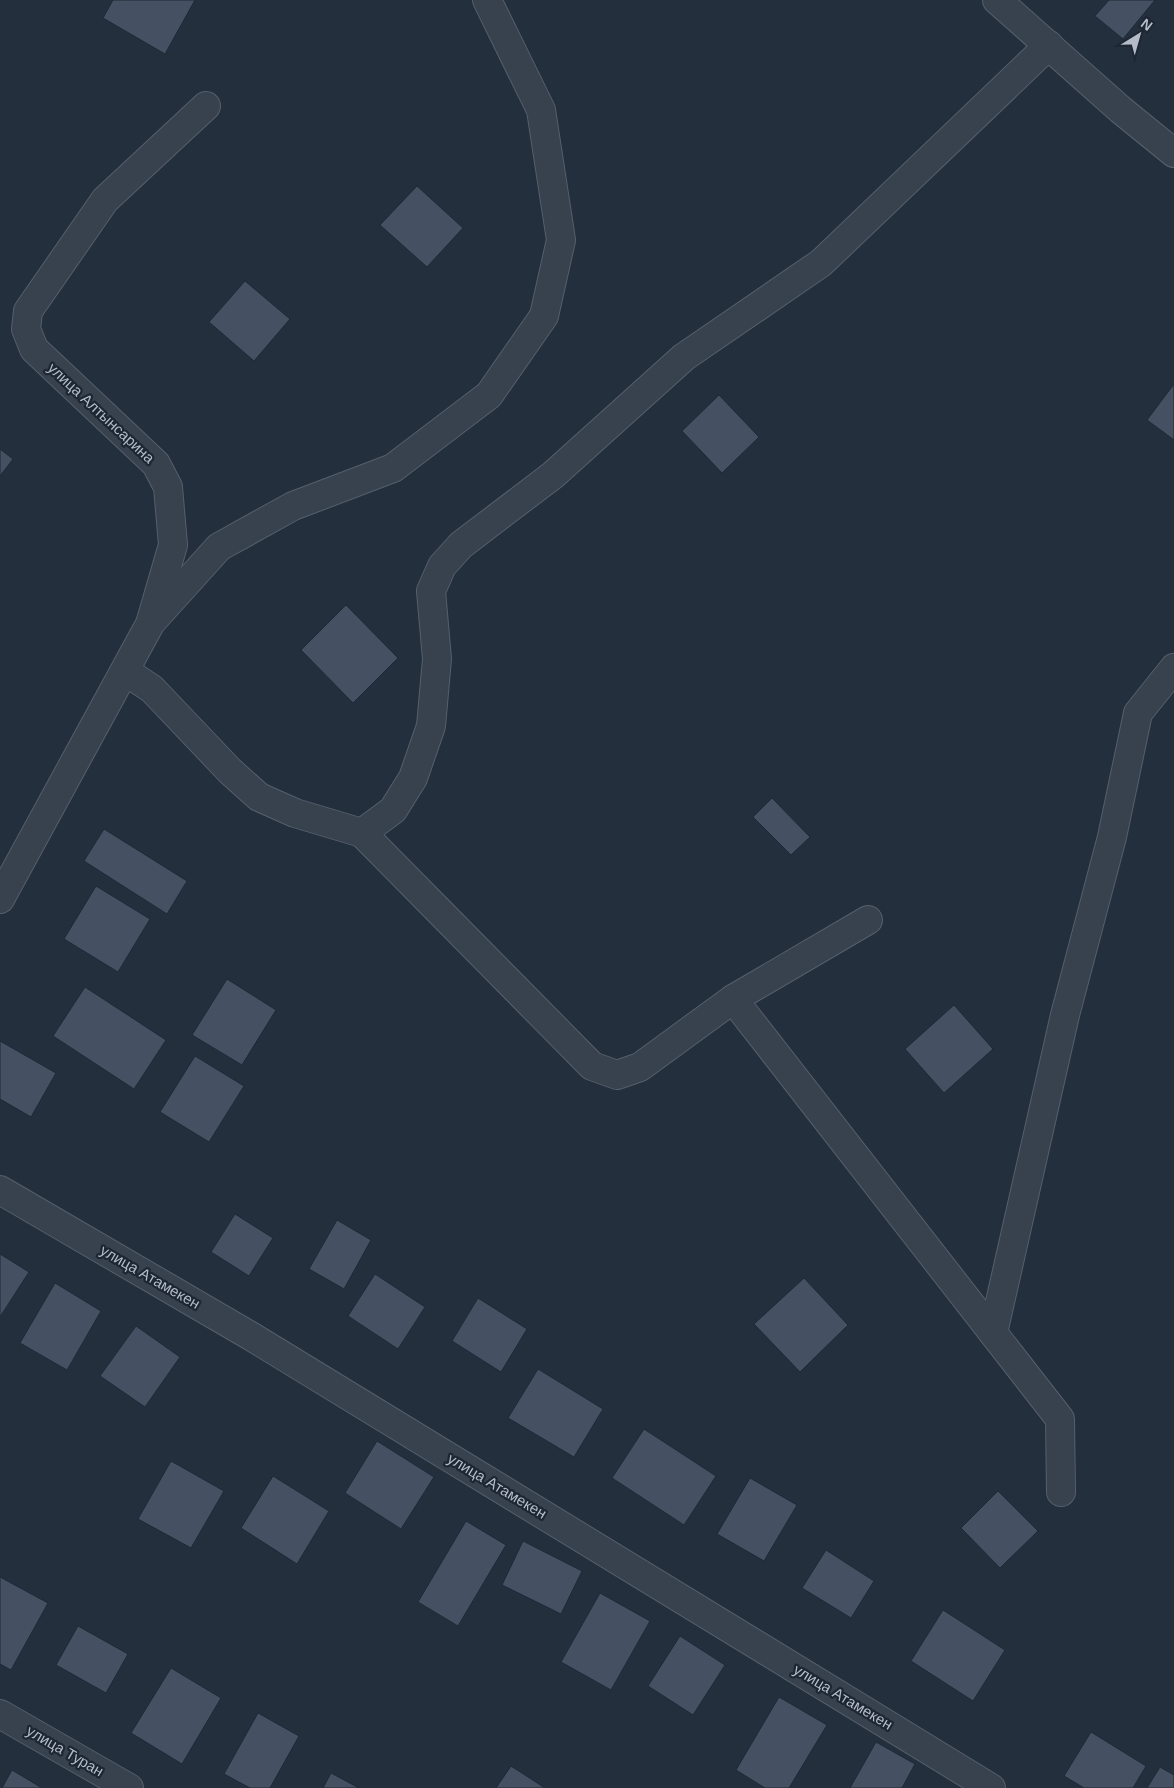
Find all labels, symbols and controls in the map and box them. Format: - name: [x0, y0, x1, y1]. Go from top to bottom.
- north arrow: [1114, 10, 1164, 60]
- text: N: [1138, 15, 1156, 34]
- street label: улица Алтынсарина: [45, 359, 159, 467]
- street label: улица Атамекен: [97, 1241, 203, 1312]
- street label: улица Атамекен: [445, 1449, 550, 1522]
- street label: улица Атамекен: [791, 1660, 896, 1733]
- street label: улица Туран: [24, 1722, 107, 1779]

